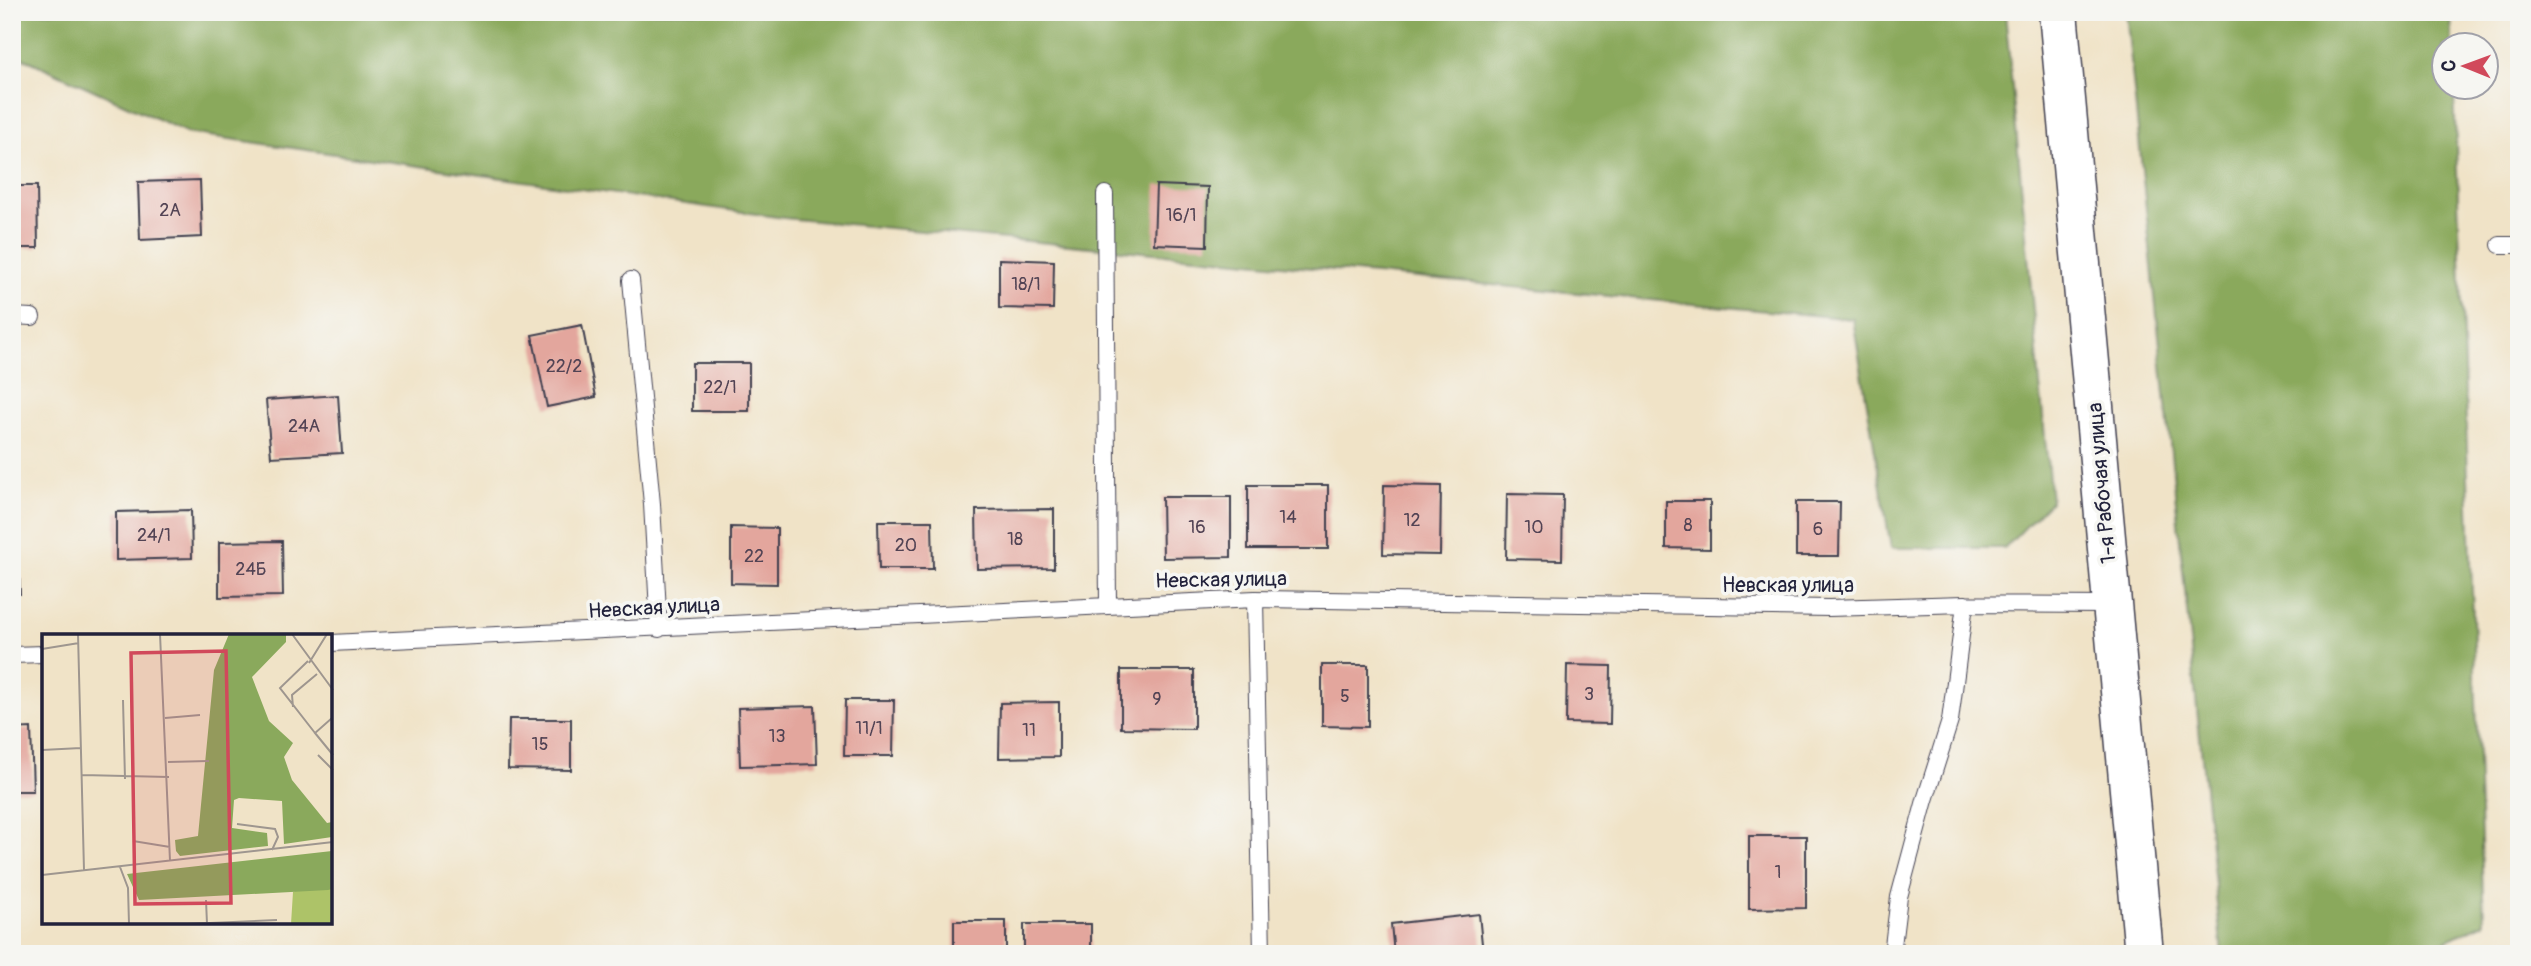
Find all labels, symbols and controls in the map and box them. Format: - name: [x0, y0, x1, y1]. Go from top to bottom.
- north arrow: [2430, 32, 2500, 102]
- text: С: [2437, 59, 2461, 72]
- house number: 2А: [159, 199, 181, 222]
- house number: 16/1: [1165, 204, 1197, 227]
- house number: 18/1: [1011, 273, 1041, 296]
- house number: 22/2: [546, 355, 582, 378]
- house number: 22/1: [703, 376, 737, 399]
- street label: 1-я Рабочая улица: [2082, 401, 2122, 565]
- house number: 24А: [288, 415, 320, 438]
- house number: 14: [1279, 506, 1297, 529]
- house number: 12: [1403, 509, 1421, 532]
- house number: 8: [1683, 514, 1693, 537]
- house number: 16: [1188, 516, 1206, 539]
- house number: 10: [1524, 516, 1544, 539]
- house number: 6: [1813, 518, 1823, 541]
- house number: 24/1: [137, 524, 171, 547]
- house number: 18: [1007, 528, 1023, 551]
- house number: 20: [895, 534, 917, 557]
- house number: 22: [744, 545, 764, 568]
- house number: 24Б: [235, 558, 267, 581]
- street label: Невская улица: [1155, 565, 1287, 595]
- street label: Невская улица: [1722, 572, 1854, 599]
- street label: Невская улица: [587, 591, 721, 625]
- inset map: [42, 634, 332, 924]
- house number: 3: [1584, 683, 1594, 706]
- house number: 5: [1340, 685, 1350, 708]
- house number: 9: [1152, 688, 1162, 711]
- house number: 11/1: [855, 717, 883, 740]
- house number: 11: [1022, 719, 1036, 742]
- house number: 13: [768, 725, 786, 748]
- house number: 15: [532, 733, 548, 756]
- house number: 1: [1774, 861, 1782, 884]

